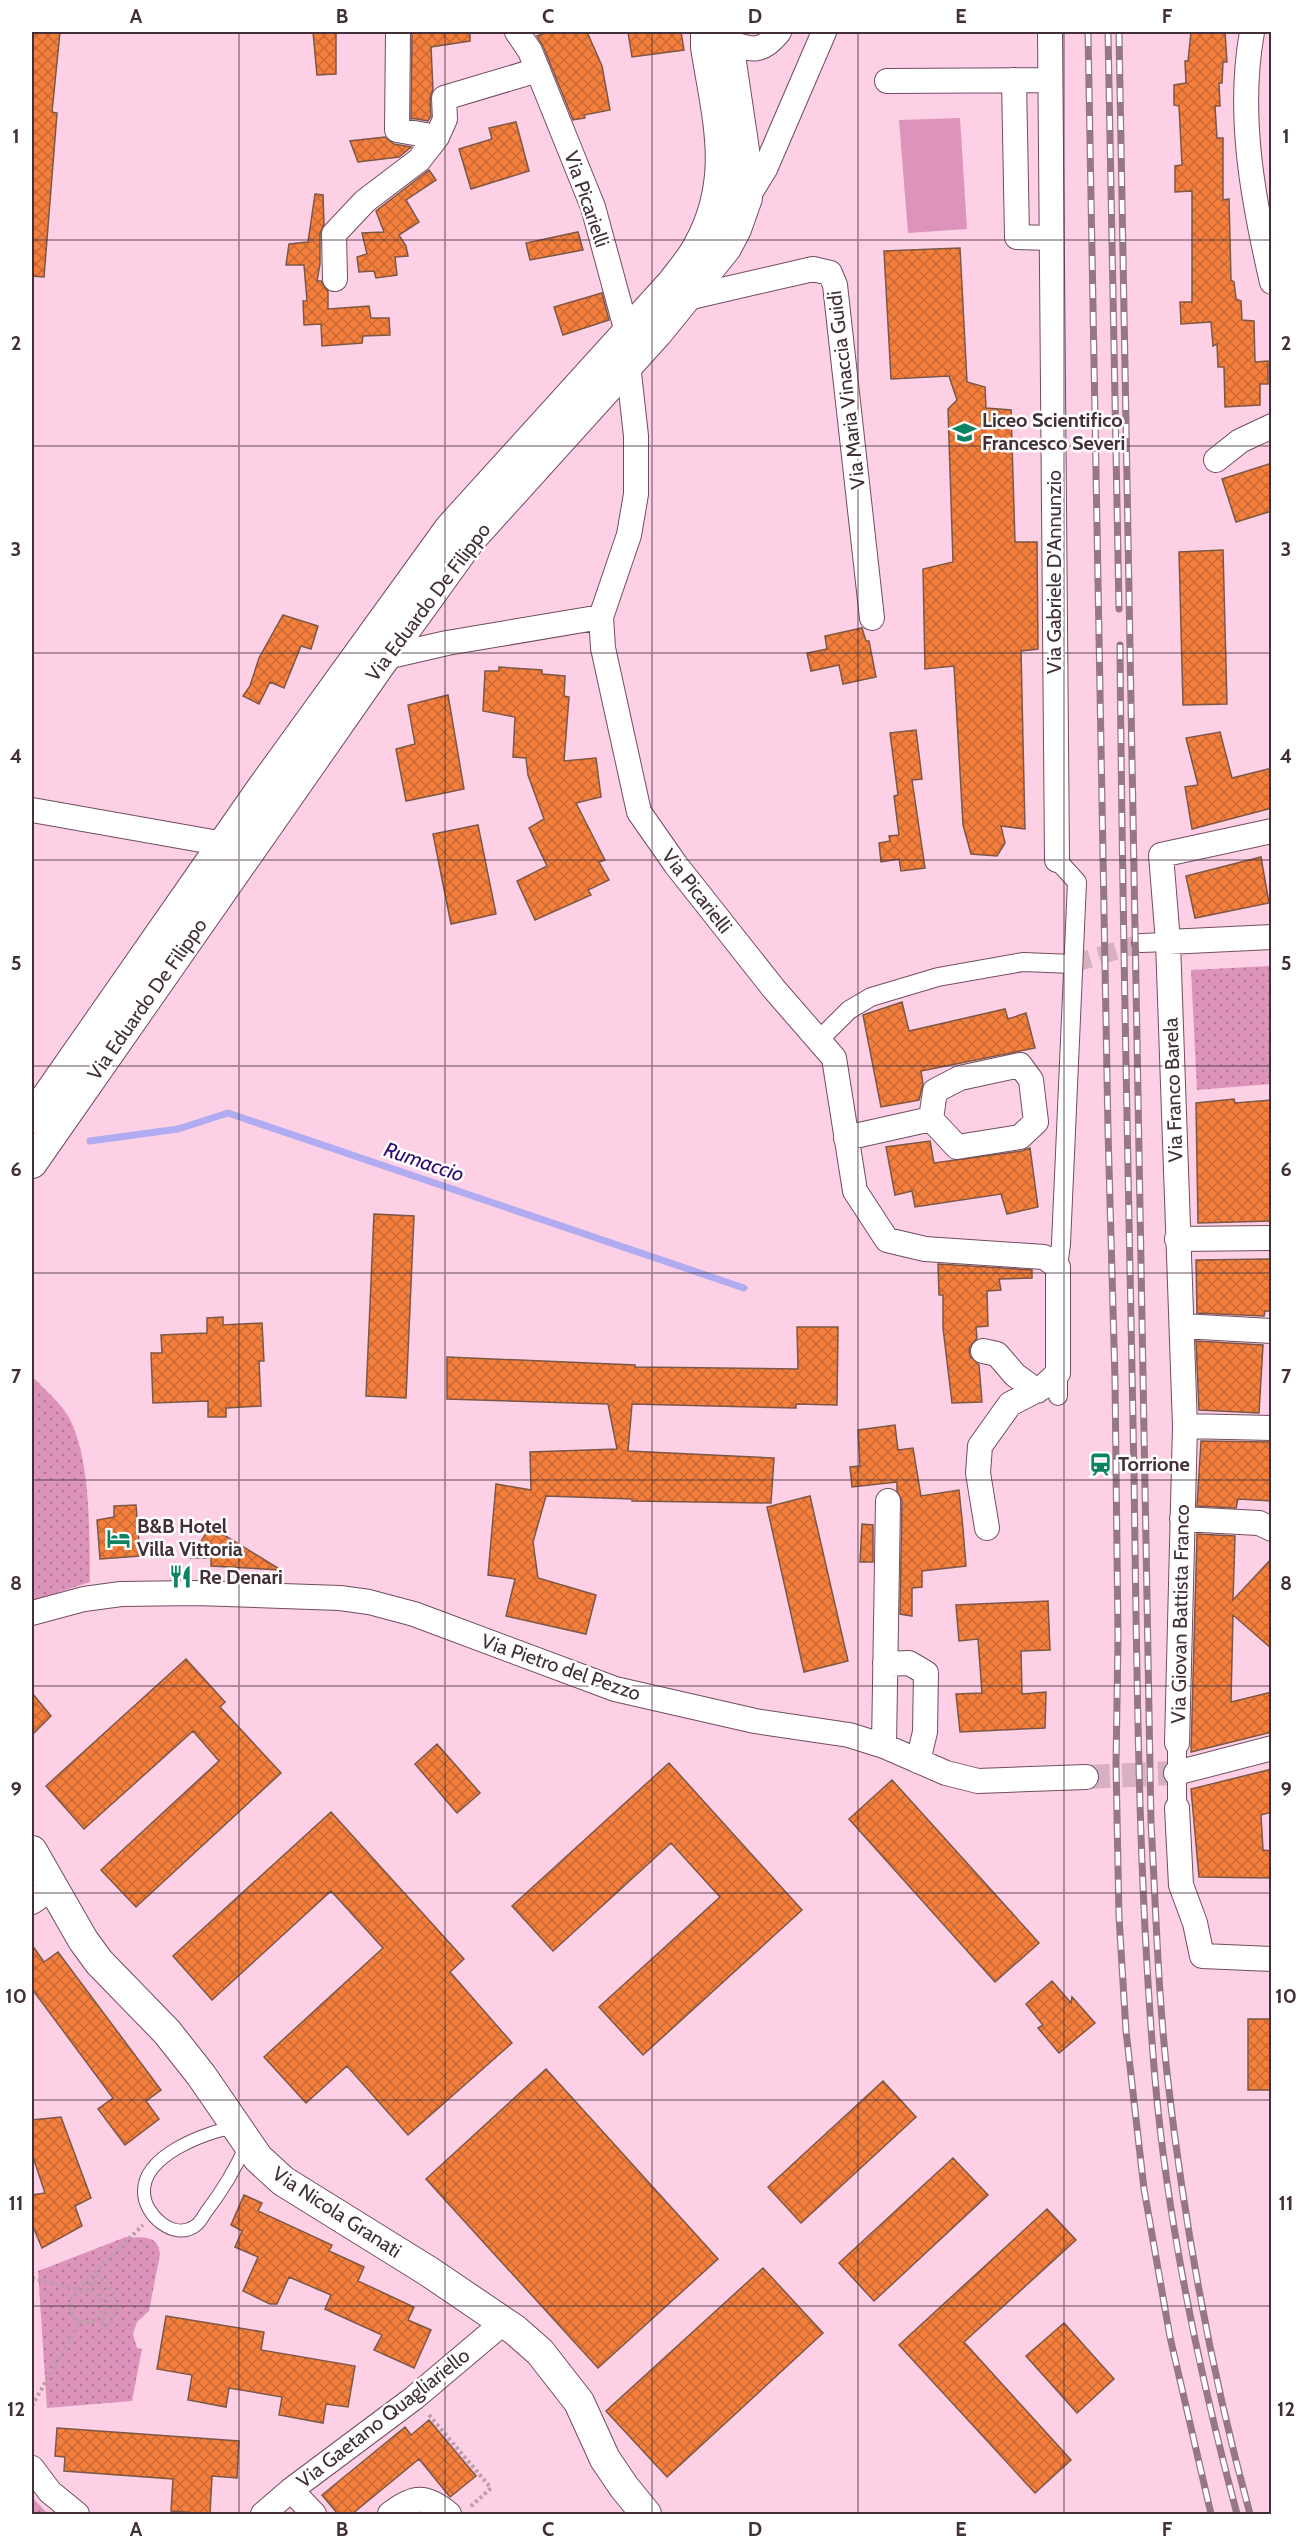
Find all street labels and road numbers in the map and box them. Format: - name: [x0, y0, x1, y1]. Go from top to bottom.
- street label: Via Picarielli: [559, 148, 615, 250]
- street label: Via Maria Vinaccia Guidi: [822, 289, 870, 491]
- street label: Via Gabriele D'Annunzio: [1042, 470, 1066, 674]
- street label: Via Eduardo De Filippo: [361, 518, 495, 686]
- street label: Via Picarielli: [657, 844, 737, 938]
- street label: Via Eduardo De Filippo: [82, 913, 212, 1085]
- street label: Via Franco Barela: [1158, 1017, 1188, 1163]
- street label: Via Giovan Battista Franco: [1166, 1504, 1194, 1724]
- street label: Via Pietro del Pezzo: [478, 1628, 644, 1706]
- street label: Via Nicola Granati: [268, 2161, 406, 2263]
- street label: Via Gaetano Quagliariello: [292, 2343, 474, 2493]

